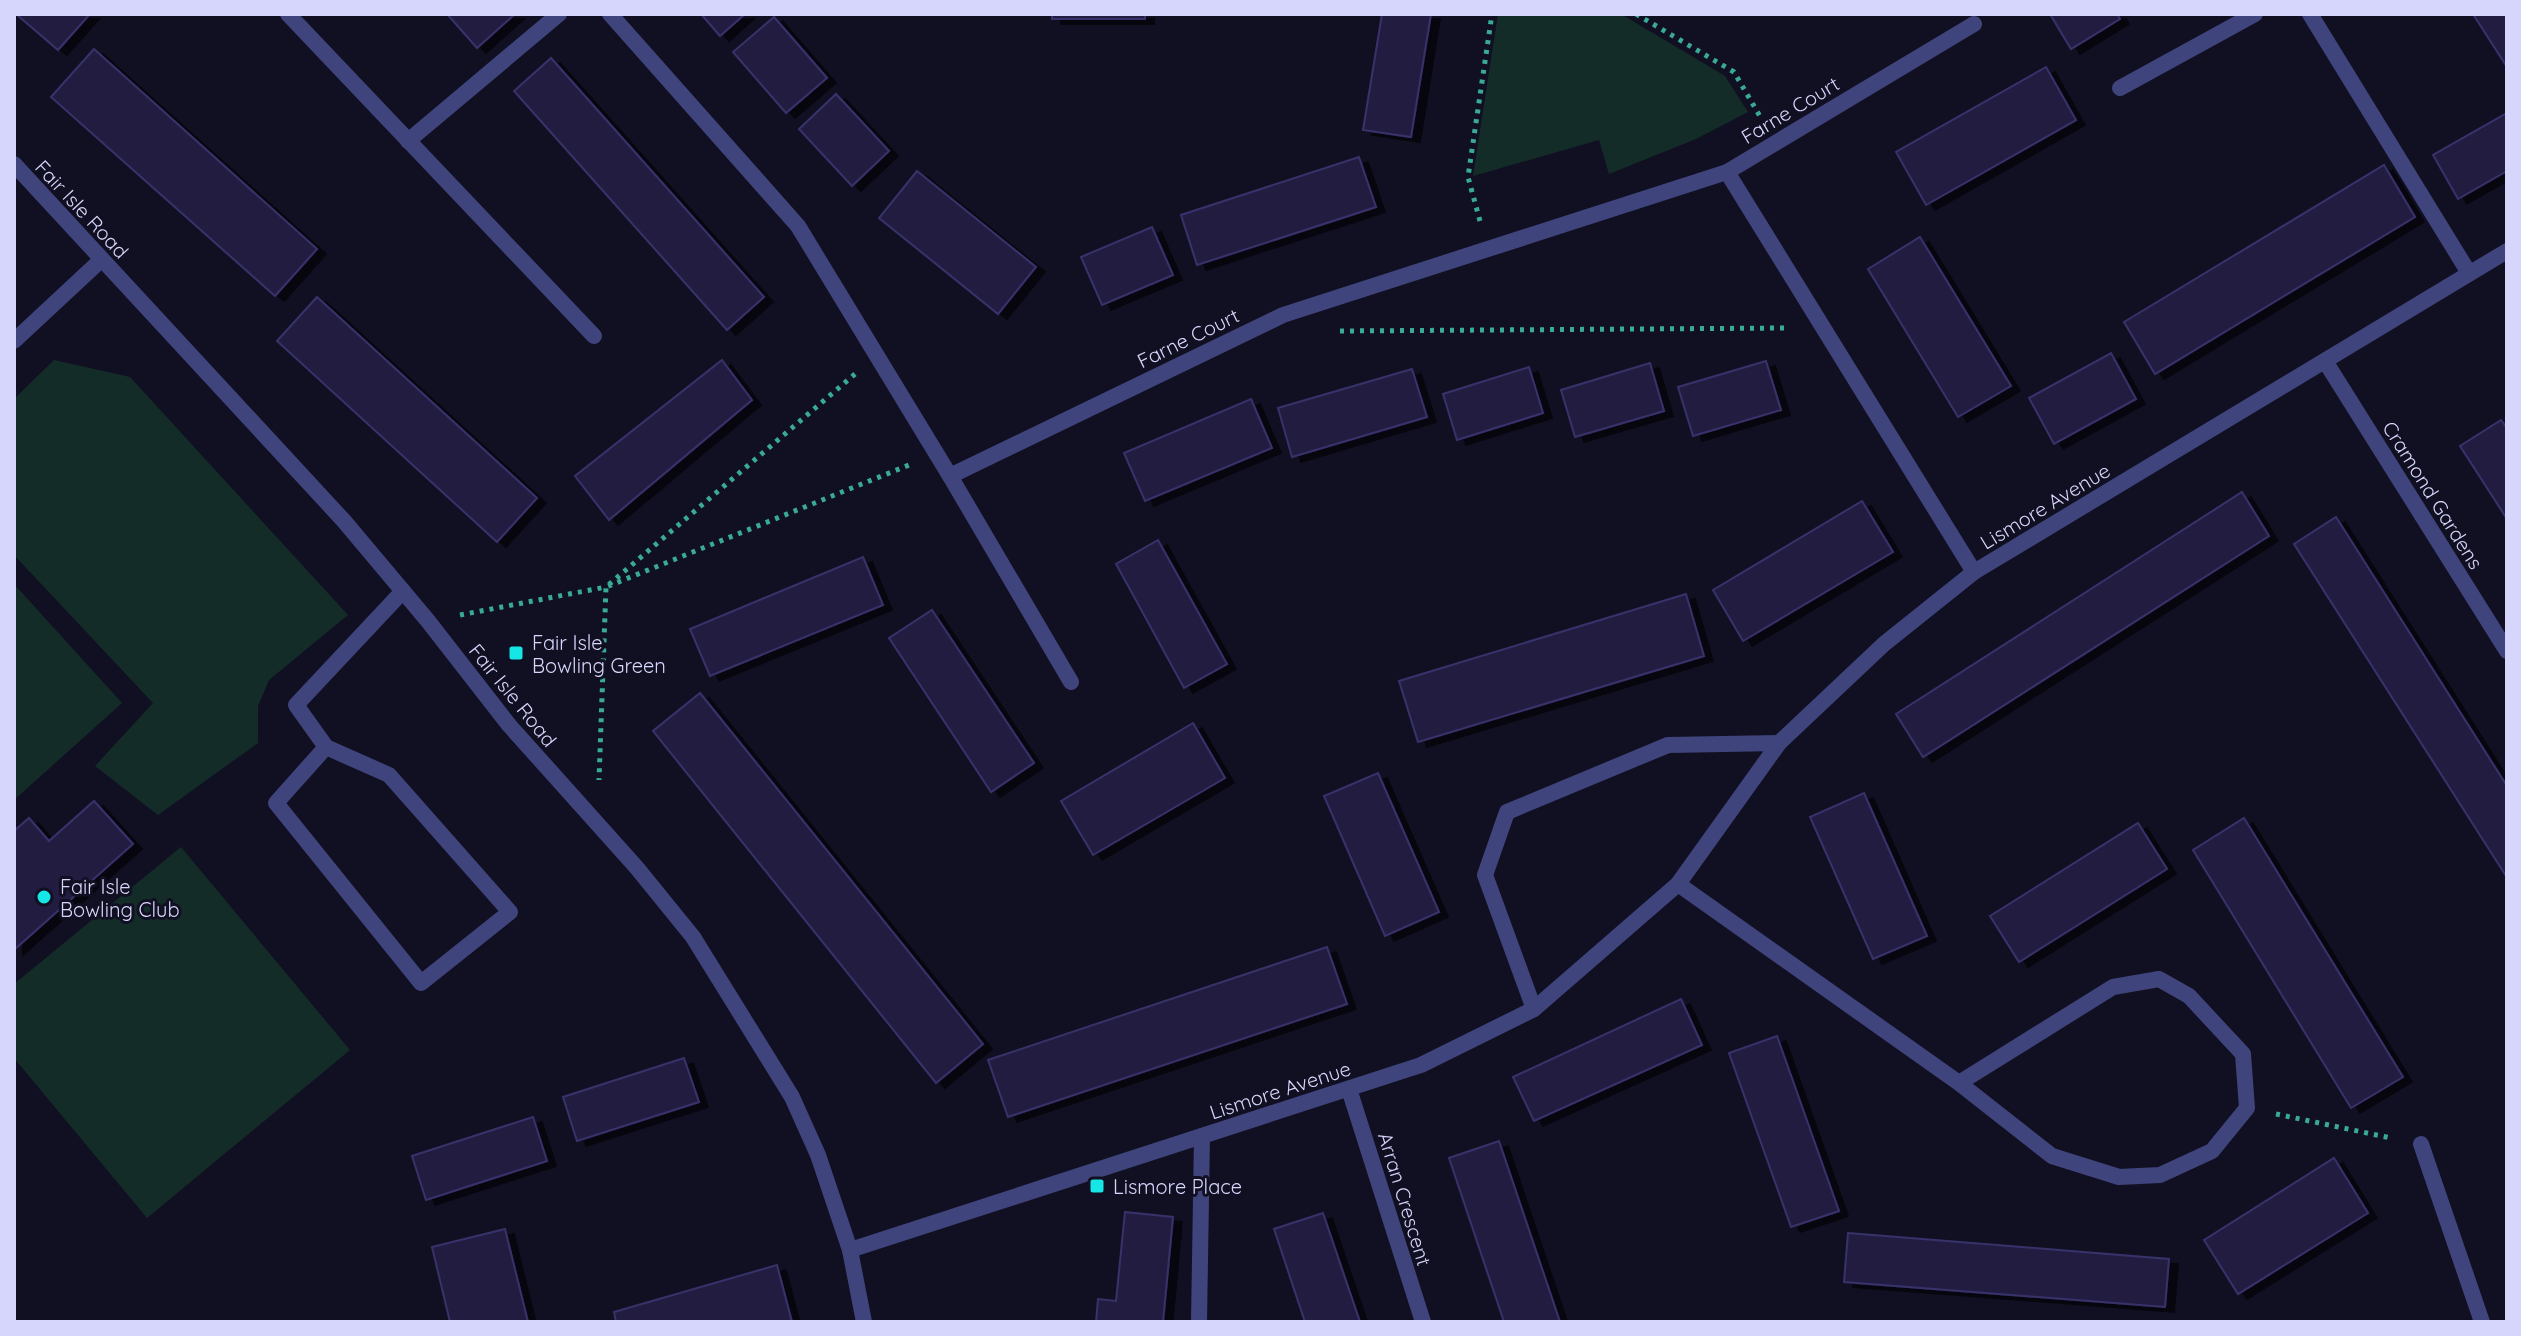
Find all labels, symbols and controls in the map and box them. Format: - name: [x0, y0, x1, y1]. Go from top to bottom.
- street label: Farne Court: [1736, 71, 1844, 149]
- street label: Fair Isle Road: [30, 155, 134, 263]
- street label: Farne Court: [1133, 303, 1243, 373]
- street label: Cramond Gardens: [2377, 416, 2489, 574]
- street label: Lismore Avenue: [1976, 457, 2114, 555]
- place label: Fair Isle Bowling Green: [532, 630, 666, 678]
- street label: Fair Isle Road: [464, 638, 562, 752]
- marker: Fair Isle Bowling Green: [507, 644, 525, 662]
- place label: Fair Isle Bowling Club: [60, 874, 180, 922]
- marker: Fair Isle Bowling Club: [35, 888, 53, 906]
- street label: Lismore Avenue: [1206, 1055, 1354, 1125]
- street label: Arran Crescent: [1373, 1129, 1437, 1269]
- place label: Lismore Place: [1113, 1174, 1242, 1199]
- marker: Lismore Place: [1088, 1177, 1106, 1195]

